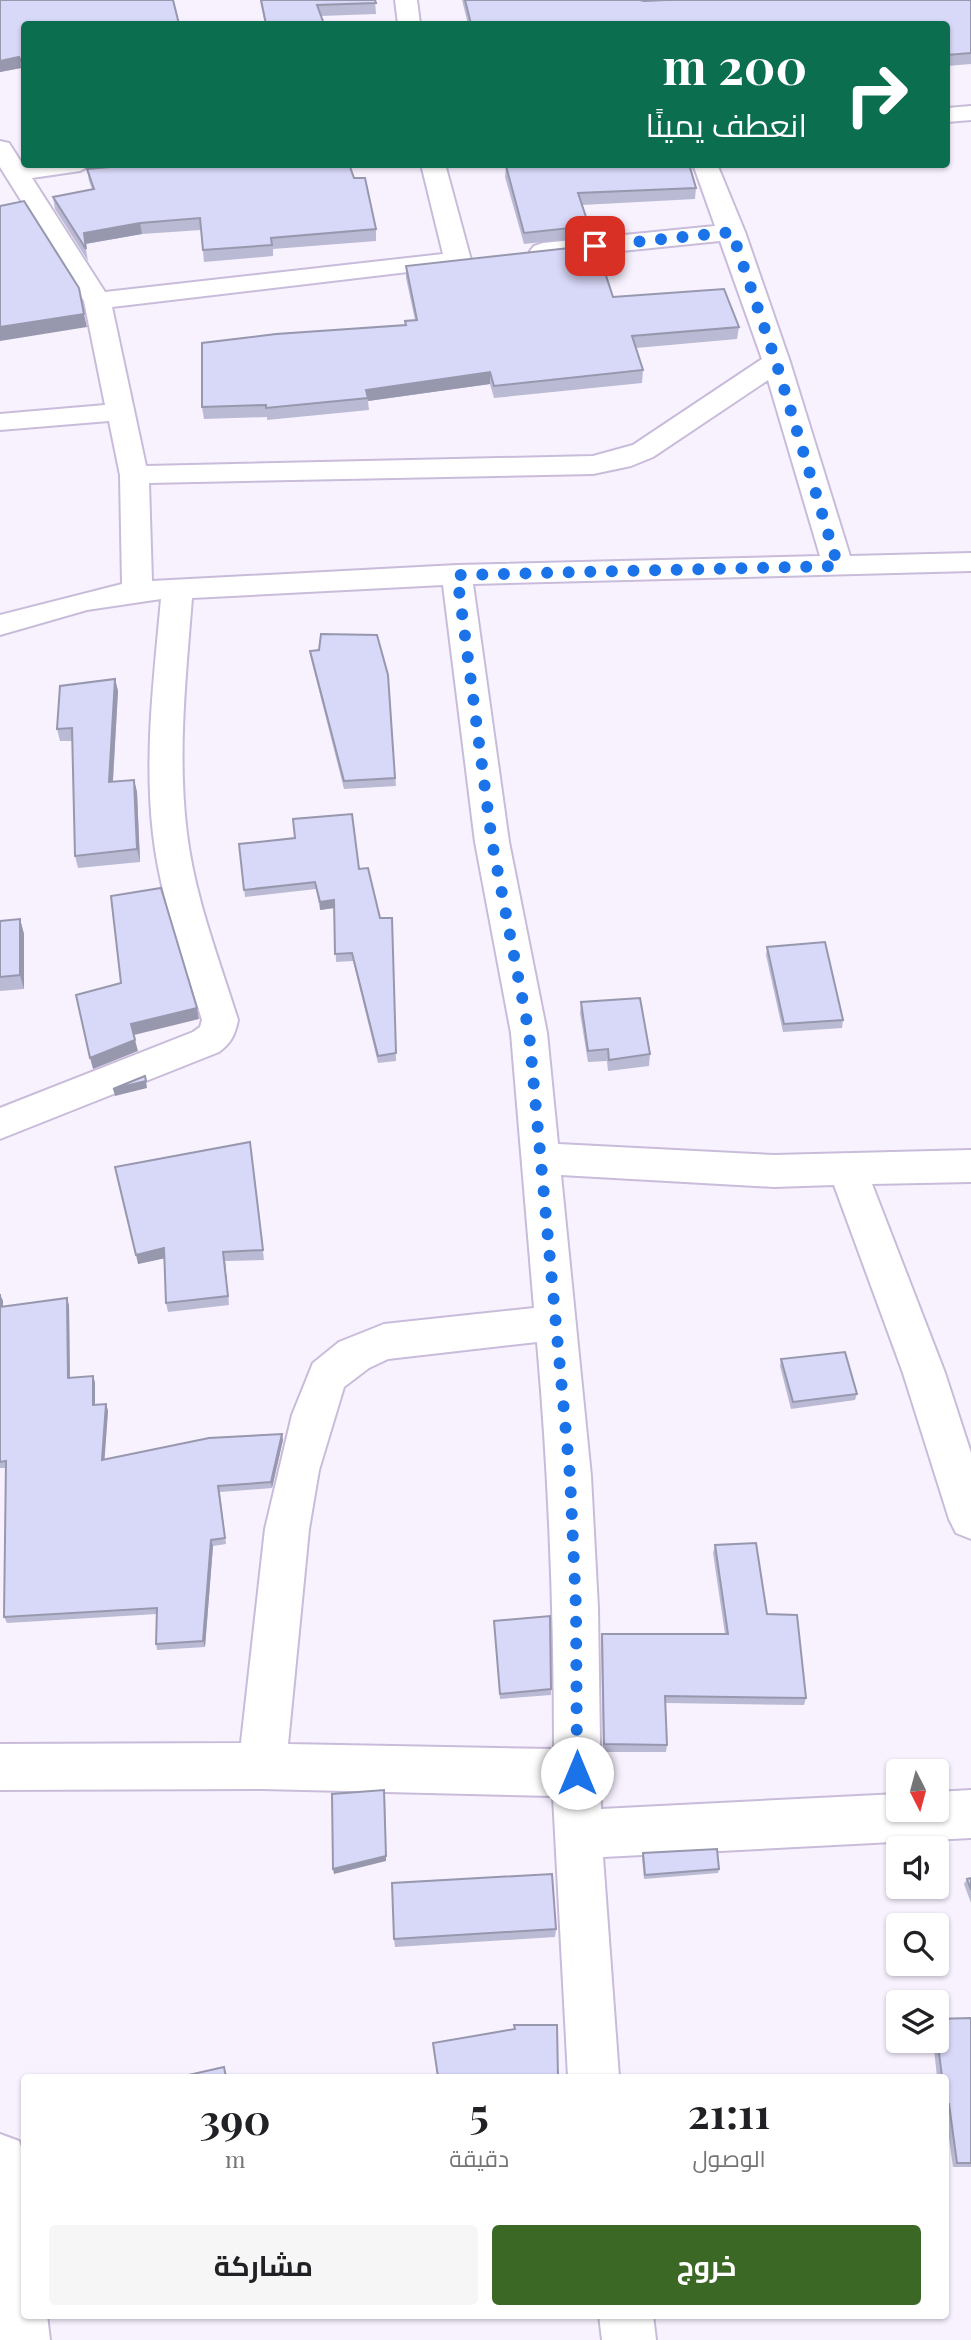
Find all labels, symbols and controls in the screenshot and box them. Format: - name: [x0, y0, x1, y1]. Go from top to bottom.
- text: 200 m: [662, 32, 807, 97]
- icon: right: [831, 49, 922, 140]
- text: انعطف يمينًا: [645, 102, 807, 145]
- pin: [565, 216, 625, 276]
- icon: arrive: [576, 227, 614, 265]
- position arrow: [540, 1736, 614, 1810]
- north arrow: [886, 1759, 948, 1822]
- map controls: [886, 1759, 949, 2053]
- button: sound: [886, 1836, 949, 1899]
- button: search: [886, 1913, 949, 1976]
- button: layers: [886, 1990, 949, 2053]
- text: 5: [470, 2084, 489, 2140]
- text: 21:11: [688, 2084, 770, 2140]
- text: 390: [200, 2090, 271, 2146]
- text: دقيقة: [449, 2142, 509, 2173]
- text: الوصول: [692, 2142, 766, 2173]
- text: m: [225, 2143, 245, 2174]
- button: مشاركة: [49, 2225, 478, 2305]
- button: خروج: [492, 2225, 921, 2305]

